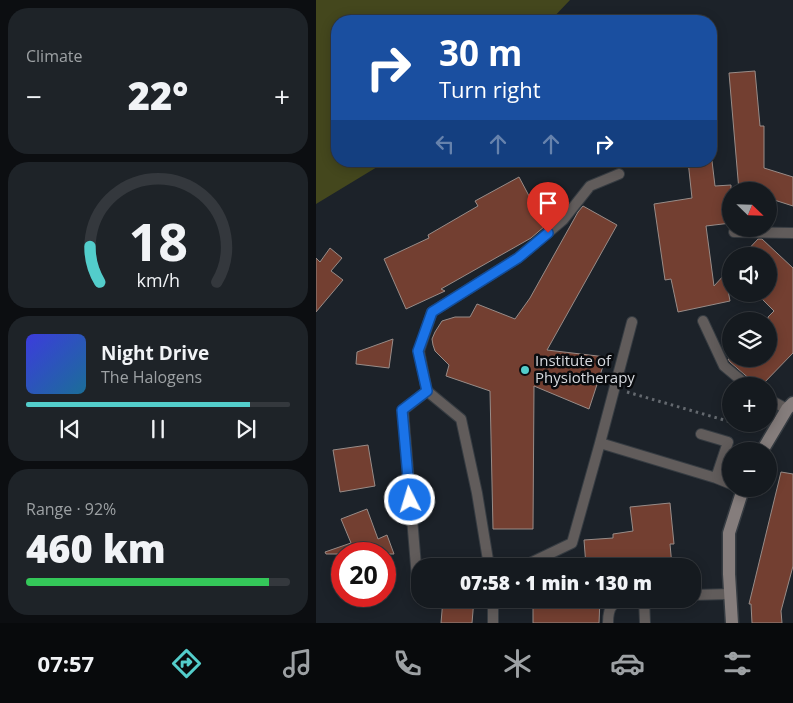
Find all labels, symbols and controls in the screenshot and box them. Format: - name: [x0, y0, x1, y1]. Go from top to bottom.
- text: 30 m: [439, 29, 522, 76]
- icon: right: [356, 35, 421, 100]
- text: Climate: [26, 45, 83, 67]
- text: 22°: [128, 69, 188, 121]
- text: Turn right: [439, 74, 541, 104]
- text: −: [26, 77, 42, 115]
- text: +: [274, 77, 290, 115]
- icon: left: [431, 130, 459, 158]
- icon: ahead: [484, 130, 512, 158]
- icon: ahead: [537, 130, 565, 158]
- icon: right: [590, 130, 618, 158]
- pin: [527, 182, 569, 233]
- north arrow: [722, 182, 777, 238]
- map controls: [722, 182, 777, 497]
- icon: arrive: [534, 189, 562, 217]
- text: 18: [128, 205, 188, 276]
- button: sound: [722, 247, 777, 302]
- text: km/h: [136, 268, 180, 292]
- button: layers: [722, 312, 777, 367]
- text: Night Drive: [101, 340, 209, 366]
- place label: Institute of Physiotherapy: [535, 350, 635, 387]
- marker: Institute of Physiotherapy: [519, 364, 531, 376]
- text: The Halogens: [101, 366, 202, 388]
- button: +: [722, 377, 777, 432]
- icon: previous: [56, 415, 84, 443]
- icon: pause: [144, 415, 172, 443]
- icon: next: [232, 415, 260, 443]
- button: −: [722, 442, 777, 497]
- position arrow: [383, 473, 435, 525]
- text: Range · 92%: [26, 498, 116, 520]
- text: 460 km: [26, 522, 166, 574]
- speed limit sign: 20: [331, 542, 396, 607]
- text: 07:58 · 1 min · 130 m: [460, 570, 652, 596]
- icon: directions: [169, 646, 204, 681]
- icon: music: [280, 646, 315, 681]
- icon: phone: [390, 646, 425, 681]
- icon: climate: [500, 646, 535, 681]
- icon: car: [610, 646, 645, 681]
- icon: filters: [720, 646, 755, 681]
- text: 07:57: [38, 648, 94, 678]

